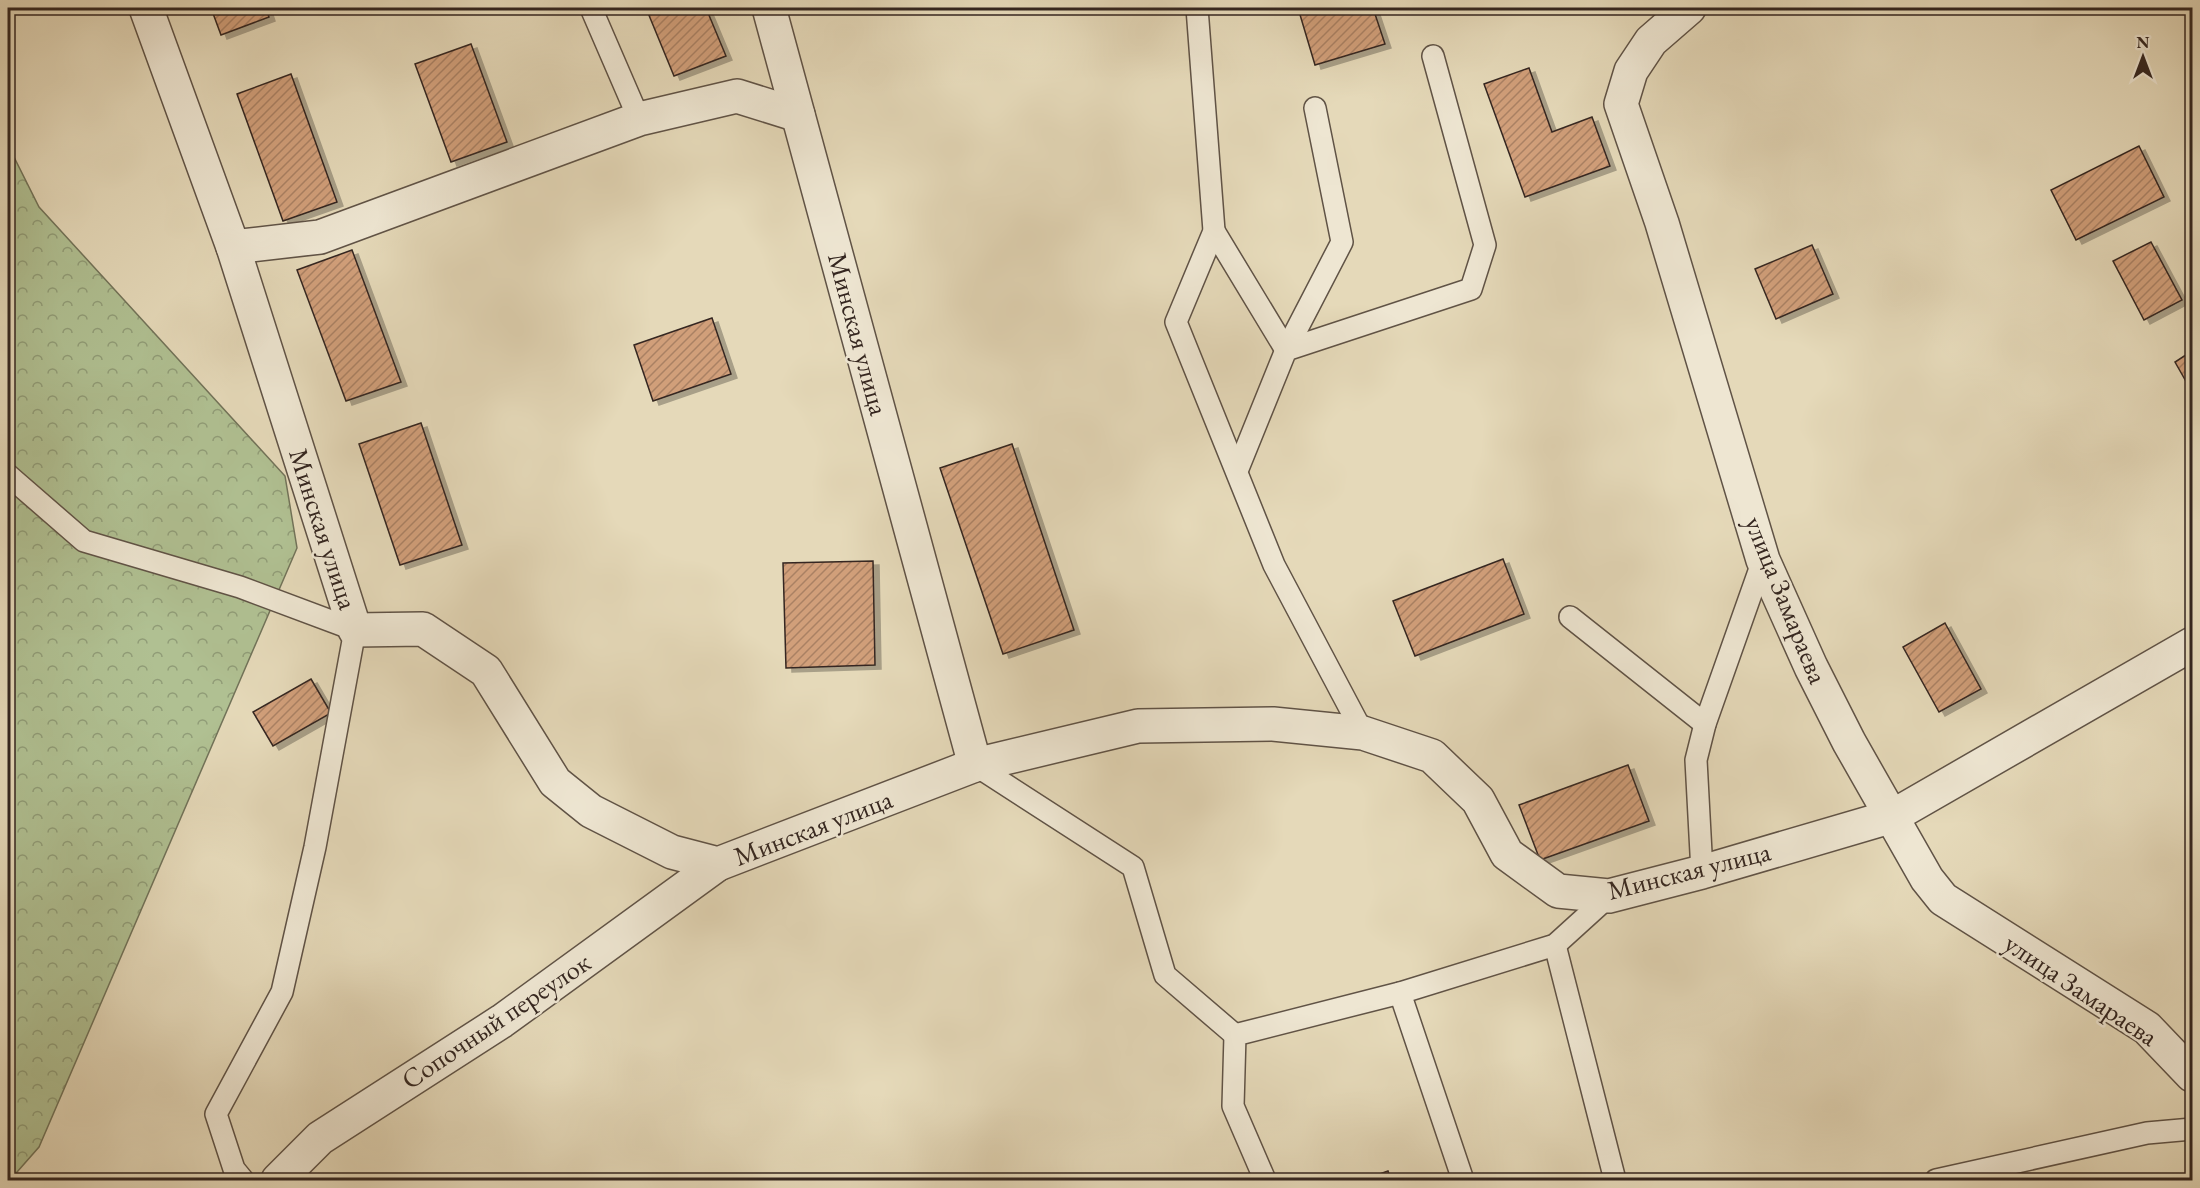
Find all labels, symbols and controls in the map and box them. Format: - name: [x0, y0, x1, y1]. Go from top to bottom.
- north arrow: [2113, 27, 2173, 87]
- text: N: [2137, 32, 2150, 53]
- street label: Минская улица: [820, 249, 897, 419]
- street label: Минская улица: [281, 444, 366, 614]
- street label: улица Замараева: [1737, 511, 1836, 689]
- street label: Минская улица: [729, 781, 897, 874]
- street label: Минская улица: [1604, 833, 1774, 908]
- street label: улица Замараева: [1998, 925, 2165, 1054]
- street label: Сопочный переулок: [394, 944, 597, 1097]

